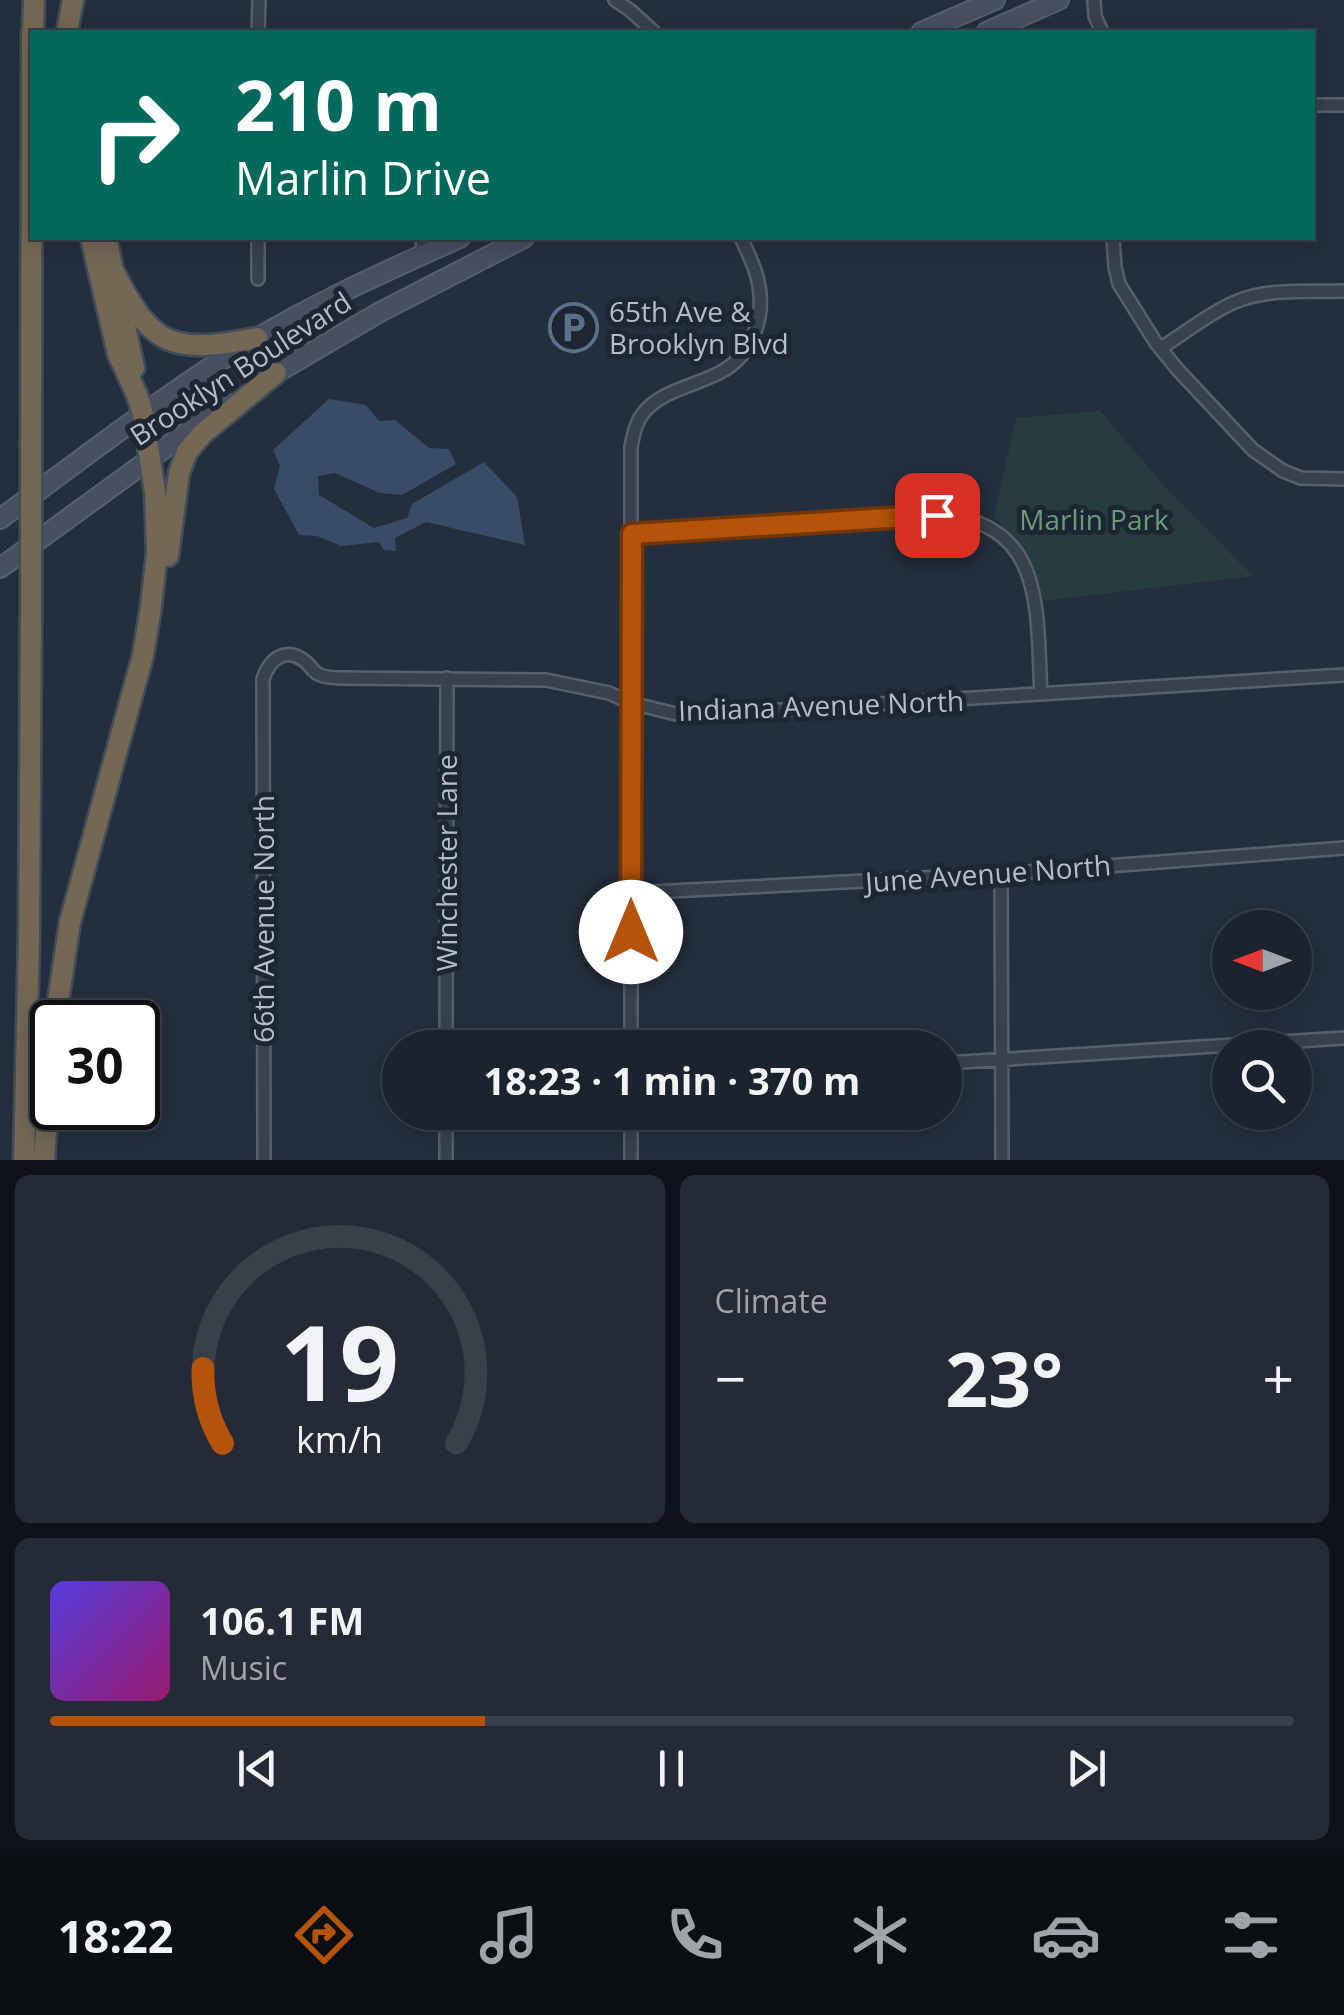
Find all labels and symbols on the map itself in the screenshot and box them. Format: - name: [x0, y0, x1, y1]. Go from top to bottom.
- street label: Brooklyn Boulevard: [122, 282, 358, 454]
- place label: 65th Ave & Brooklyn Blvd: [609, 292, 789, 362]
- parking icon: 65th Ave & Brooklyn Blvd: [548, 301, 600, 353]
- pin: [895, 473, 980, 558]
- park label: Marlin Park: [1019, 500, 1169, 538]
- street label: Indiana Avenue North: [677, 681, 965, 729]
- street label: Winchester Lane: [427, 754, 465, 972]
- street label: 66th Avenue North: [244, 795, 282, 1043]
- street label: June Avenue North: [861, 845, 1112, 901]
- position arrow: [579, 880, 683, 984]
- north arrow: [1212, 910, 1312, 1010]
- speed limit sign: 30: [30, 1000, 160, 1130]

